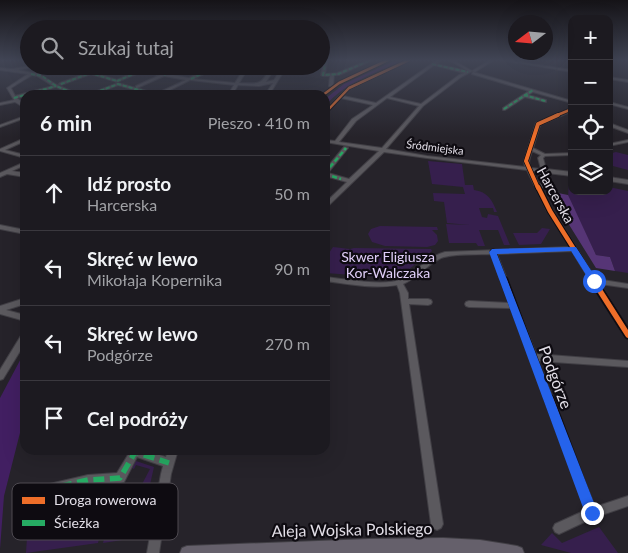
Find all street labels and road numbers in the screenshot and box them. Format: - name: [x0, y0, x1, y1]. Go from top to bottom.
- street label: Śródmiejska: [405, 137, 465, 157]
- street label: Harcerska: [534, 164, 578, 226]
- street label: Podgórze: [535, 343, 577, 411]
- street label: Aleja Wojska Polskiego: [271, 518, 433, 540]

